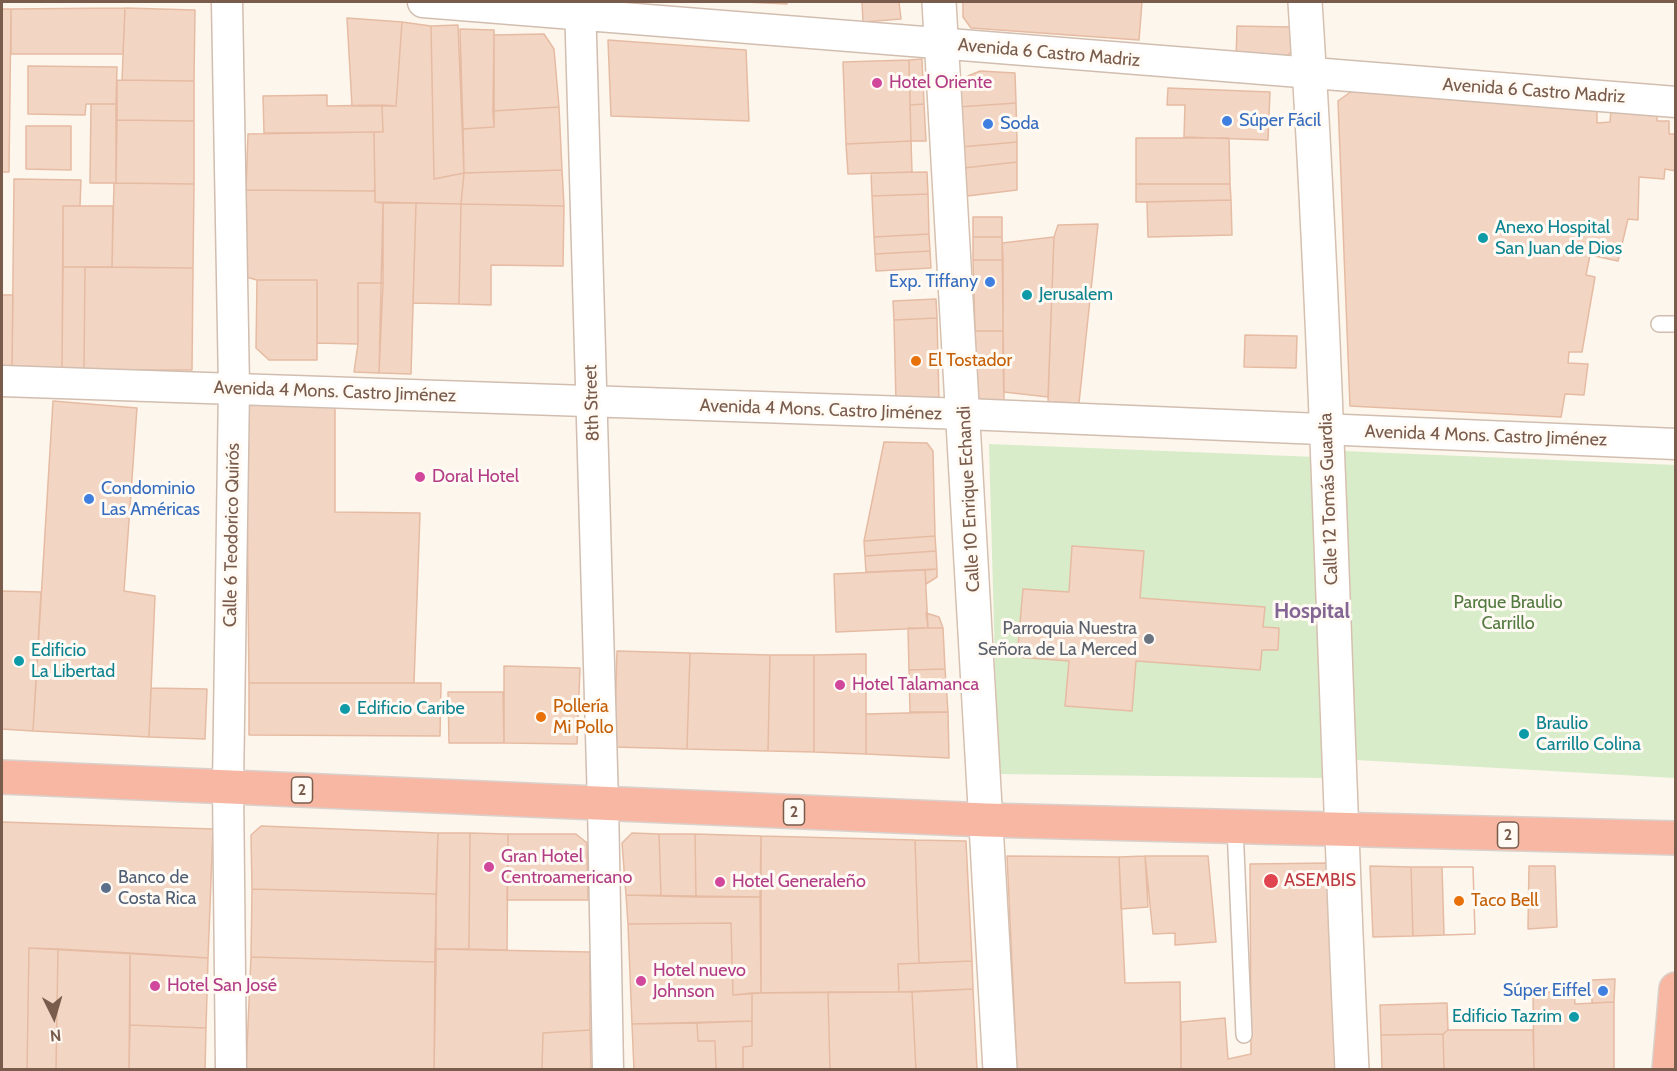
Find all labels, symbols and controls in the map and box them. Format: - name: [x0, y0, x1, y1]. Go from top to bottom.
- street label: Avenida 6 Castro Madriz: [957, 34, 1141, 72]
- place label: Hotel Oriente: [889, 72, 992, 94]
- street label: Avenida 6 Castro Madriz: [1442, 74, 1626, 108]
- marker: Hotel Oriente: [870, 76, 884, 90]
- place label: Súper Fácil: [1239, 110, 1321, 132]
- place label: Soda: [1000, 113, 1039, 135]
- marker: Súper Fácil: [1220, 114, 1234, 128]
- marker: Soda: [981, 117, 995, 131]
- place label: Anexo Hospital San Juan de Dios: [1495, 217, 1622, 260]
- marker: Anexo Hospital San Juan de Dios: [1476, 231, 1490, 245]
- place label: Exp. Tiffany: [889, 271, 978, 293]
- marker: Exp. Tiffany: [983, 275, 997, 289]
- place label: Jerusalem: [1039, 284, 1113, 306]
- marker: Jerusalem: [1020, 288, 1034, 302]
- place label: El Tostador: [928, 350, 1012, 372]
- marker: El Tostador: [909, 354, 923, 368]
- street label: 8th Street: [580, 364, 604, 442]
- street label: Avenida 4 Mons. Castro Jiménez: [213, 377, 457, 407]
- street label: Avenida 4 Mons. Castro Jiménez: [699, 395, 943, 425]
- street label: Calle 10 Enrique Echandi: [953, 406, 985, 592]
- street label: Calle 12 Tomás Guardia: [1315, 412, 1343, 586]
- street label: Avenida 4 Mons. Castro Jiménez: [1364, 421, 1608, 451]
- street label: Calle 6 Teodorico Quirós: [220, 443, 244, 627]
- place label: Doral Hotel: [432, 466, 519, 488]
- marker: Doral Hotel: [413, 470, 427, 484]
- place label: Condominio Las Américas: [101, 478, 200, 520]
- marker: Condominio Las Américas: [82, 492, 96, 506]
- park label: Parque Braulio Carrillo: [1453, 592, 1563, 634]
- district label: Hospital: [1274, 599, 1350, 625]
- place label: Parroquia Nuestra Señora de La Merced: [978, 618, 1137, 660]
- marker: Parroquia Nuestra Señora de La Merced: [1142, 632, 1156, 646]
- place label: Edificio La Libertad: [31, 640, 115, 682]
- marker: Edificio La Libertad: [12, 654, 26, 668]
- place label: Hotel Talamanca: [852, 674, 979, 696]
- marker: Hotel Talamanca: [833, 678, 847, 692]
- place label: Pollería Mi Pollo: [553, 696, 614, 738]
- place label: Edificio Caribe: [357, 698, 465, 720]
- marker: Edificio Caribe: [338, 702, 352, 716]
- marker: Pollería Mi Pollo: [534, 710, 548, 724]
- place label: Braulio Carrillo Colina: [1536, 713, 1641, 756]
- marker: Braulio Carrillo Colina: [1517, 727, 1531, 741]
- road number: 2: [292, 777, 312, 803]
- road number: 2: [784, 799, 804, 825]
- road number: 2: [1498, 822, 1518, 848]
- place label: Gran Hotel Centroamericano: [501, 846, 632, 888]
- marker: Gran Hotel Centroamericano: [482, 860, 496, 874]
- place label: Banco de Costa Rica: [118, 867, 196, 910]
- place label: ASEMBIS: [1284, 870, 1356, 892]
- place label: Hotel Generaleño: [732, 871, 866, 893]
- marker: ASEMBIS: [1262, 872, 1280, 890]
- marker: Hotel Generaleño: [713, 875, 727, 889]
- marker: Banco de Costa Rica: [99, 881, 113, 895]
- place label: Taco Bell: [1471, 890, 1539, 912]
- marker: Taco Bell: [1452, 894, 1466, 908]
- place label: Hotel nuevo Johnson: [653, 960, 746, 1002]
- marker: Hotel nuevo Johnson: [634, 974, 648, 988]
- place label: Hotel San José: [167, 975, 277, 997]
- marker: Hotel San José: [148, 979, 162, 993]
- place label: Súper Eiffel: [1503, 980, 1591, 1002]
- marker: Súper Eiffel: [1596, 984, 1610, 998]
- north arrow: [24, 987, 84, 1047]
- place label: Edificio Tazrim: [1452, 1006, 1562, 1028]
- marker: Edificio Tazrim: [1567, 1010, 1581, 1024]
- text: N: [49, 1025, 62, 1045]

